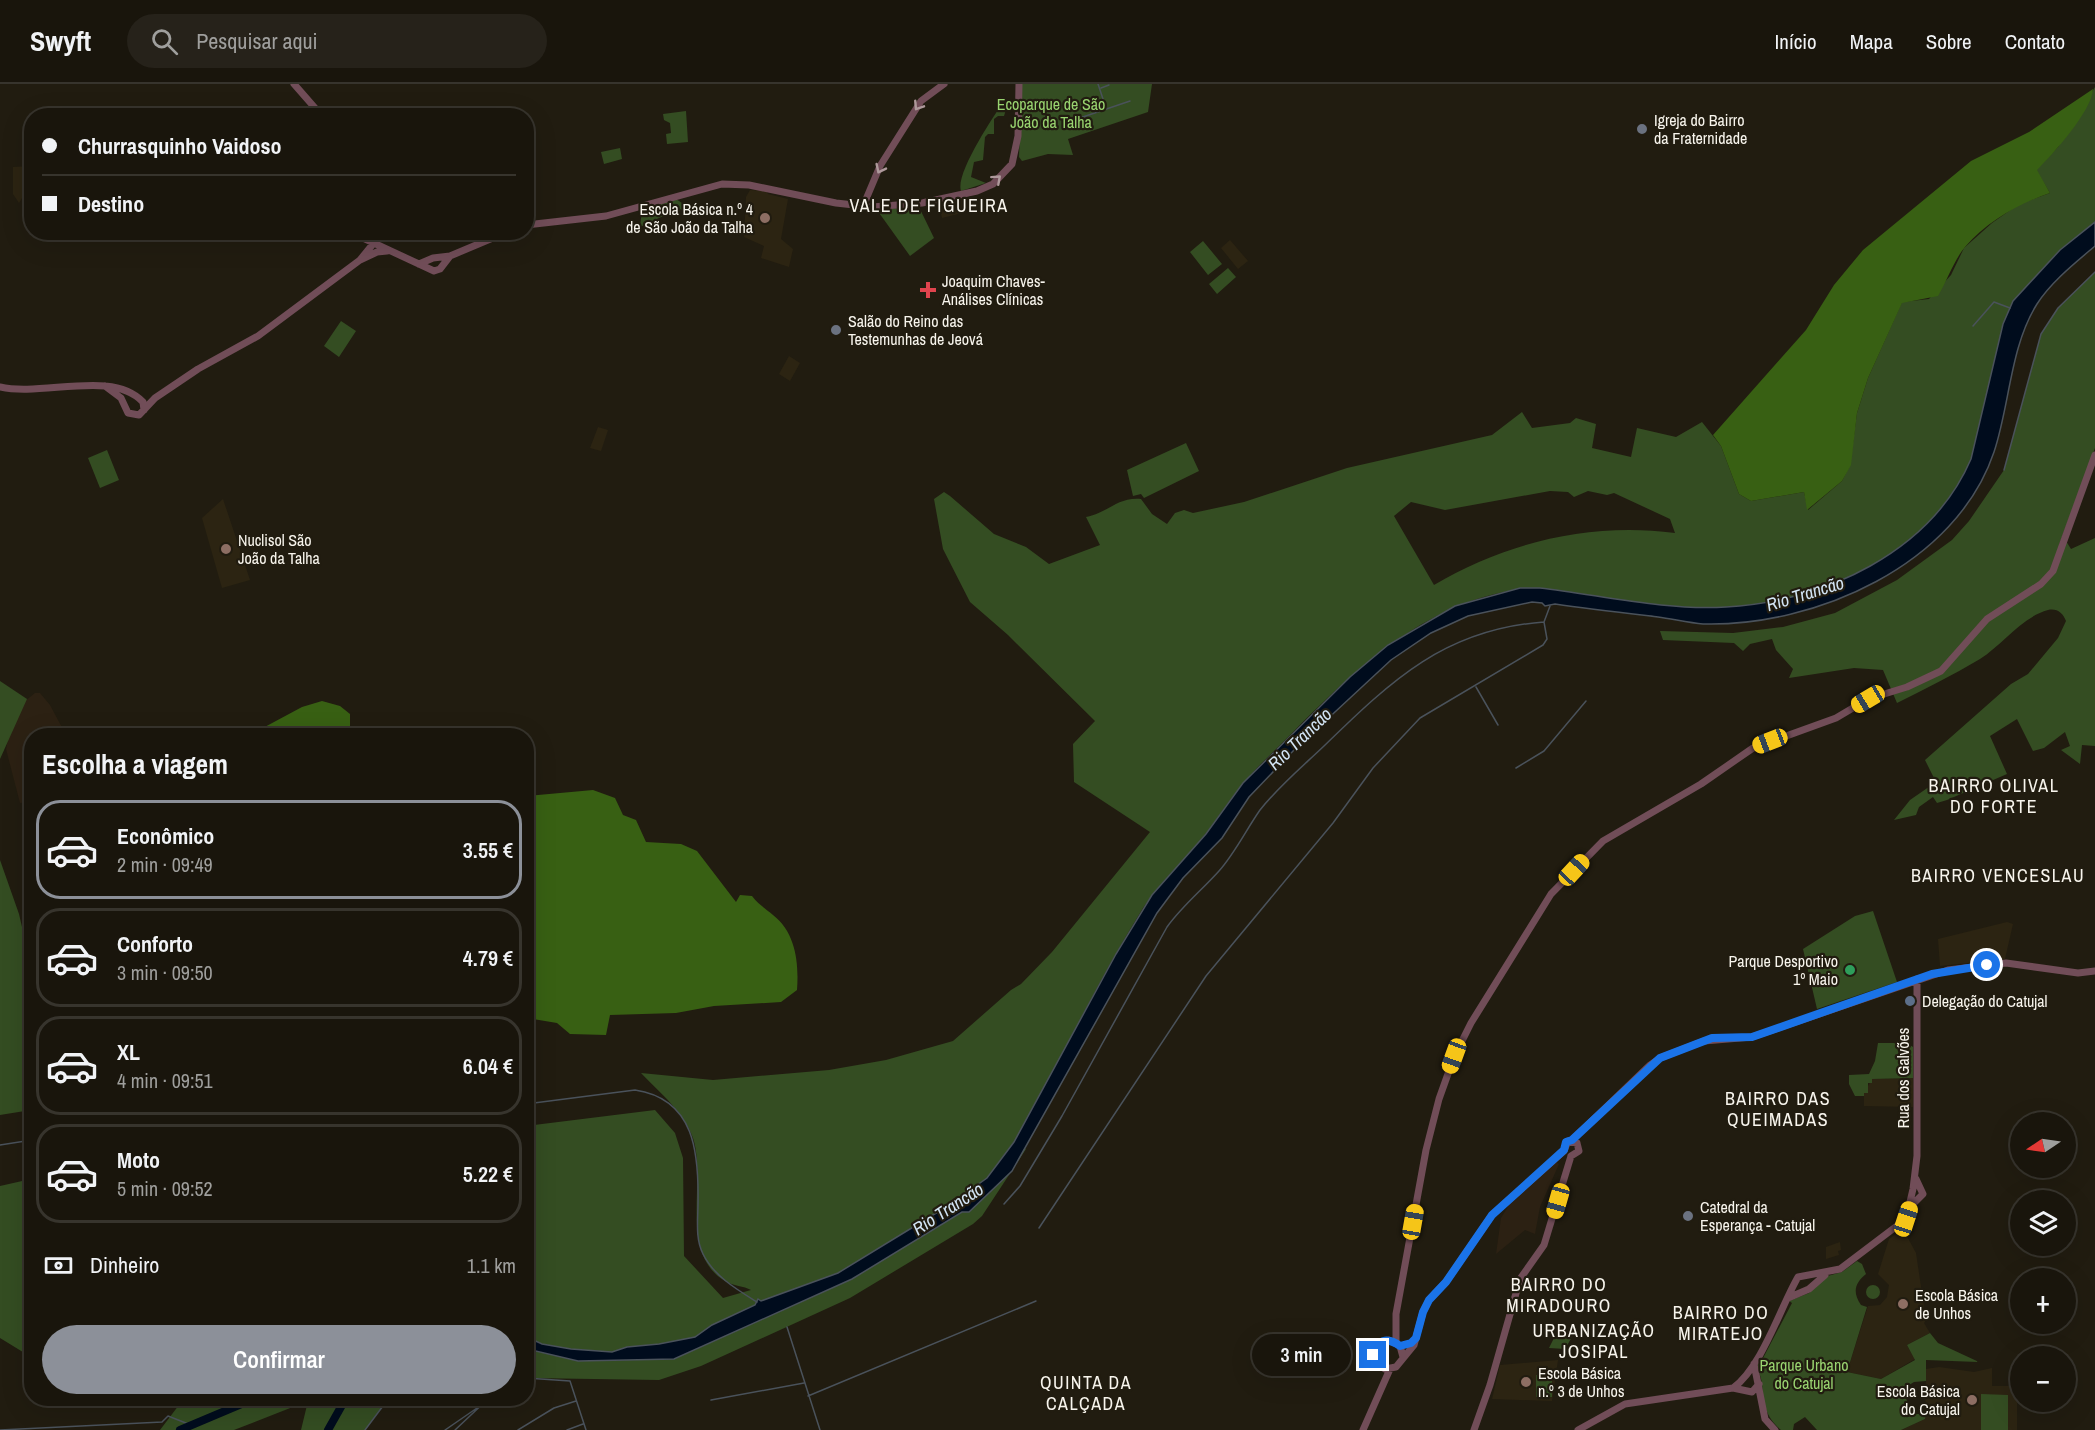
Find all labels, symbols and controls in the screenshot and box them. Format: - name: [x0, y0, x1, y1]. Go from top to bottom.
- search box: [127, 14, 547, 68]
- text: Swyft: [30, 22, 91, 60]
- icon: search: [148, 25, 181, 58]
- text: Pesquisar aqui: [196, 26, 318, 56]
- text: Início: [1775, 27, 1817, 56]
- text: Mapa: [1850, 27, 1893, 56]
- text: Sobre: [1926, 27, 1972, 56]
- text: Contato: [2005, 27, 2065, 56]
- park label: Ecoparque de São João da Talha: [997, 93, 1105, 133]
- one-way arrow: [914, 99, 925, 110]
- place label: Igreja do Bairro da Fraternidade: [1654, 109, 1747, 149]
- marker: Igreja do Bairro da Fraternidade: [1635, 122, 1649, 136]
- text: Churrasquinho Vaidoso: [78, 131, 282, 161]
- one-way arrow: [875, 162, 887, 173]
- one-way arrow: [990, 175, 1000, 186]
- text: Destino: [78, 189, 144, 219]
- district label: VALE DE FIGUEIRA: [849, 193, 1009, 218]
- place label: Escola Básica n.º 4 de São João da Talha: [626, 198, 754, 238]
- marker: Escola Básica n.º 4 de São João da Talha: [758, 211, 772, 225]
- place label: Joaquim Chaves- Análises Clínicas: [941, 270, 1045, 310]
- marker: Joaquim Chaves- Análises Clínicas: [919, 281, 937, 299]
- place label: Salão do Reino das Testemunhas de Jeová: [848, 310, 984, 350]
- marker: Salão do Reino das Testemunhas de Jeová: [829, 323, 843, 337]
- place label: Nuclisol São João da Talha: [238, 529, 320, 569]
- marker: Nuclisol São João da Talha: [219, 542, 233, 556]
- water label: Rio Trancão: [1763, 570, 1847, 617]
- car: [1848, 682, 1888, 716]
- water label: Rio Trancão: [1262, 702, 1337, 775]
- car: [1750, 726, 1790, 756]
- text: Escolha a viagem: [42, 746, 228, 782]
- district label: BAIRRO OLIVAL DO FORTE: [1929, 773, 2059, 819]
- text: Econômico: [117, 821, 214, 851]
- icon: car: [45, 823, 99, 877]
- text: 3.55 €: [463, 835, 513, 865]
- text: 2 min · 09:49: [117, 851, 213, 878]
- car: [1555, 851, 1593, 889]
- district label: BAIRRO VENCESLAU: [1911, 863, 2085, 888]
- text: Conforto: [117, 929, 193, 959]
- icon: car: [45, 931, 99, 985]
- text: 4.79 €: [463, 943, 513, 973]
- place label: Parque Desportivo 1º Maio: [1729, 950, 1838, 990]
- route start: [1973, 951, 2000, 978]
- text: 3 min · 09:50: [117, 959, 213, 986]
- marker: Parque Desportivo 1º Maio: [1843, 963, 1857, 977]
- place label: Delegação do Catujal: [1922, 990, 2048, 1012]
- marker: Delegação do Catujal: [1903, 994, 1917, 1008]
- street label: Rua dos Galvões: [1892, 1028, 1914, 1128]
- car: [1439, 1036, 1469, 1076]
- text: XL: [117, 1037, 140, 1067]
- icon: car: [45, 1039, 99, 1093]
- text: 6.04 €: [463, 1051, 513, 1081]
- text: 4 min · 09:51: [117, 1067, 213, 1094]
- district label: BAIRRO DAS QUEIMADAS: [1725, 1086, 1831, 1132]
- north arrow: [2010, 1112, 2076, 1178]
- map controls: [2010, 1112, 2076, 1412]
- text: Moto: [117, 1145, 160, 1175]
- icon: car: [45, 1147, 99, 1201]
- text: 5.22 €: [463, 1159, 513, 1189]
- text: 5 min · 09:52: [117, 1175, 213, 1202]
- water label: Rio Trancão: [907, 1176, 988, 1241]
- car: [1544, 1181, 1572, 1221]
- button: layers: [2010, 1190, 2076, 1256]
- place label: Catedral da Esperança - Catujal: [1700, 1196, 1815, 1236]
- car: [1892, 1199, 1920, 1239]
- car: [1401, 1203, 1425, 1241]
- marker: Catedral da Esperança - Catujal: [1681, 1209, 1695, 1223]
- icon: cash: [42, 1249, 75, 1282]
- text: Dinheiro: [90, 1250, 159, 1280]
- text: 1.1 km: [467, 1252, 516, 1279]
- button: +: [2010, 1268, 2076, 1334]
- district label: BAIRRO DO MIRADOURO: [1506, 1272, 1612, 1318]
- place label: Escola Básica de Unhos: [1915, 1284, 1999, 1324]
- marker: Escola Básica de Unhos: [1896, 1297, 1910, 1311]
- district label: BAIRRO DO MIRATEJO: [1673, 1300, 1769, 1346]
- district label: URBANIZAÇÃO JOSIPAL: [1532, 1318, 1656, 1364]
- button: Confirmar: [42, 1325, 516, 1394]
- callout: 3 min: [1253, 1334, 1352, 1376]
- text: 3 min: [1280, 1341, 1323, 1368]
- route end: [1359, 1341, 1386, 1368]
- button: −: [2010, 1346, 2076, 1412]
- park label: Parque Urbano do Catujal: [1760, 1354, 1848, 1394]
- place label: Escola Básica n.º 3 de Unhos: [1538, 1362, 1624, 1402]
- district label: QUINTA DA CALÇADA: [1040, 1370, 1132, 1416]
- marker: Escola Básica n.º 3 de Unhos: [1519, 1375, 1533, 1389]
- place label: Escola Básica do Catujal: [1877, 1380, 1961, 1420]
- marker: Escola Básica do Catujal: [1965, 1393, 1979, 1407]

